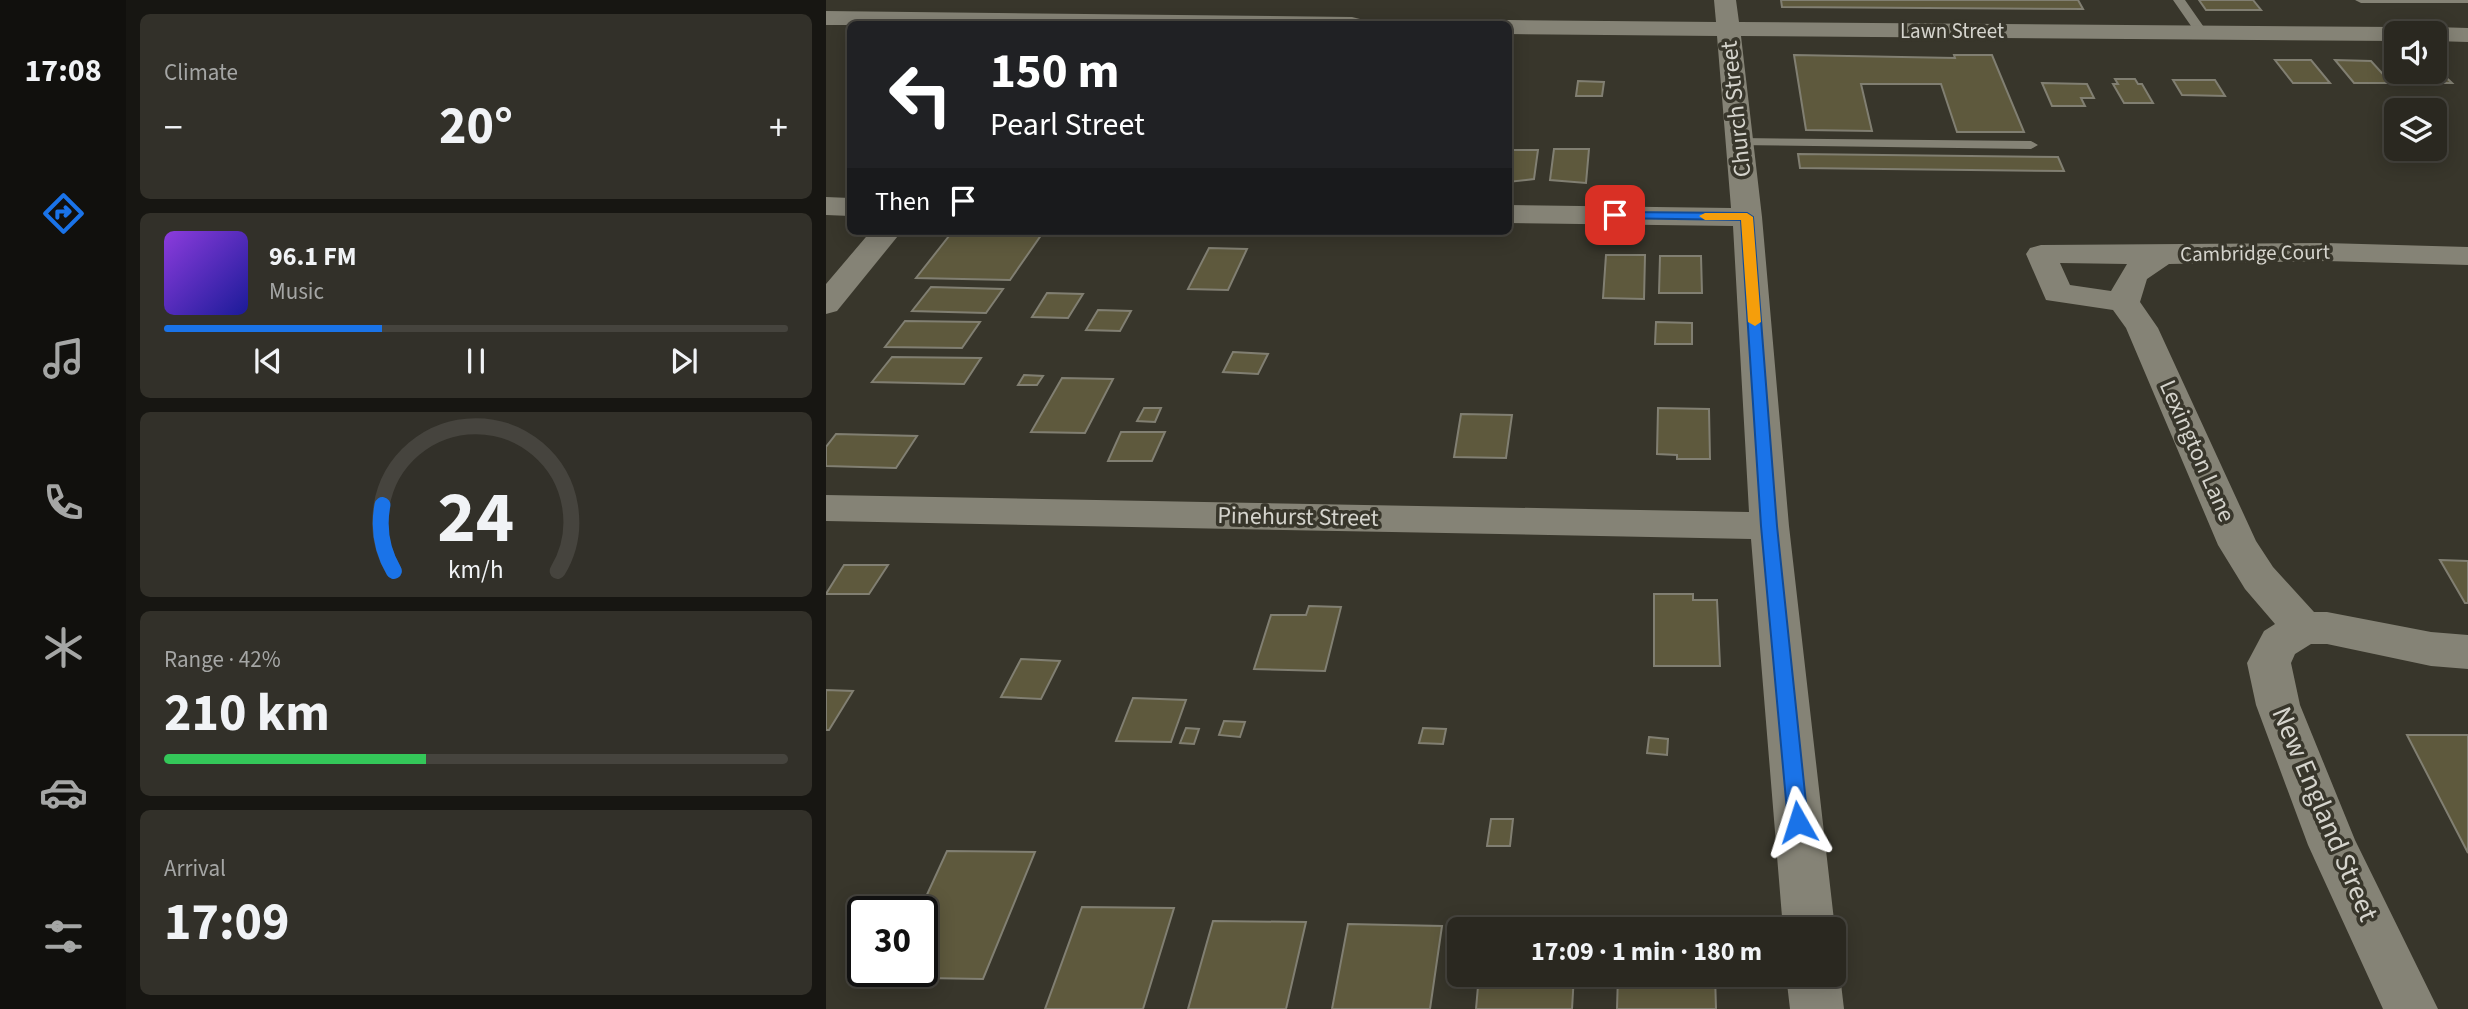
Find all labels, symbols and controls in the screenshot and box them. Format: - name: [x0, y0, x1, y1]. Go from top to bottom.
- street label: Lawn Street: [1900, 16, 2004, 46]
- map controls: [2384, 21, 2447, 161]
- button: sound: [2384, 21, 2447, 84]
- text: 150 m: [990, 37, 1119, 107]
- street label: Church Street: [1711, 39, 1761, 179]
- text: 17:08: [24, 48, 102, 94]
- icon: left: [875, 49, 966, 140]
- text: Climate: [164, 56, 238, 89]
- text: 20°: [439, 90, 513, 164]
- button: layers: [2384, 98, 2447, 161]
- text: −: [164, 101, 183, 155]
- text: +: [769, 101, 788, 155]
- text: Pearl Street: [990, 102, 1145, 148]
- icon: arrive: [944, 182, 982, 220]
- text: Then: [875, 183, 930, 220]
- pin: [1585, 185, 1645, 245]
- icon: directions: [39, 189, 88, 238]
- icon: arrive: [1596, 196, 1634, 234]
- street label: Cambridge Court: [2180, 237, 2330, 269]
- text: 96.1 FM: [269, 238, 357, 275]
- text: Music: [269, 275, 324, 308]
- icon: music: [39, 334, 88, 383]
- icon: previous: [249, 342, 287, 380]
- icon: pause: [457, 342, 495, 380]
- icon: next: [665, 342, 703, 380]
- street label: Lexington Lane: [2150, 374, 2244, 528]
- text: 24: [438, 466, 514, 570]
- icon: phone: [39, 478, 88, 527]
- street label: Pinehurst Street: [1217, 498, 1379, 536]
- text: km/h: [448, 551, 504, 587]
- icon: climate: [39, 623, 88, 672]
- text: Range · 42%: [164, 643, 281, 676]
- text: 210 km: [164, 677, 330, 751]
- street label: New England Street: [2262, 700, 2389, 928]
- icon: car: [39, 768, 88, 817]
- position arrow: [1761, 785, 1835, 859]
- text: Arrival: [164, 852, 226, 885]
- text: 17:09: [164, 886, 289, 960]
- speed limit sign: 30: [847, 896, 938, 987]
- icon: filters: [39, 912, 88, 961]
- text: 17:09 · 1 min · 180 m: [1531, 933, 1762, 970]

